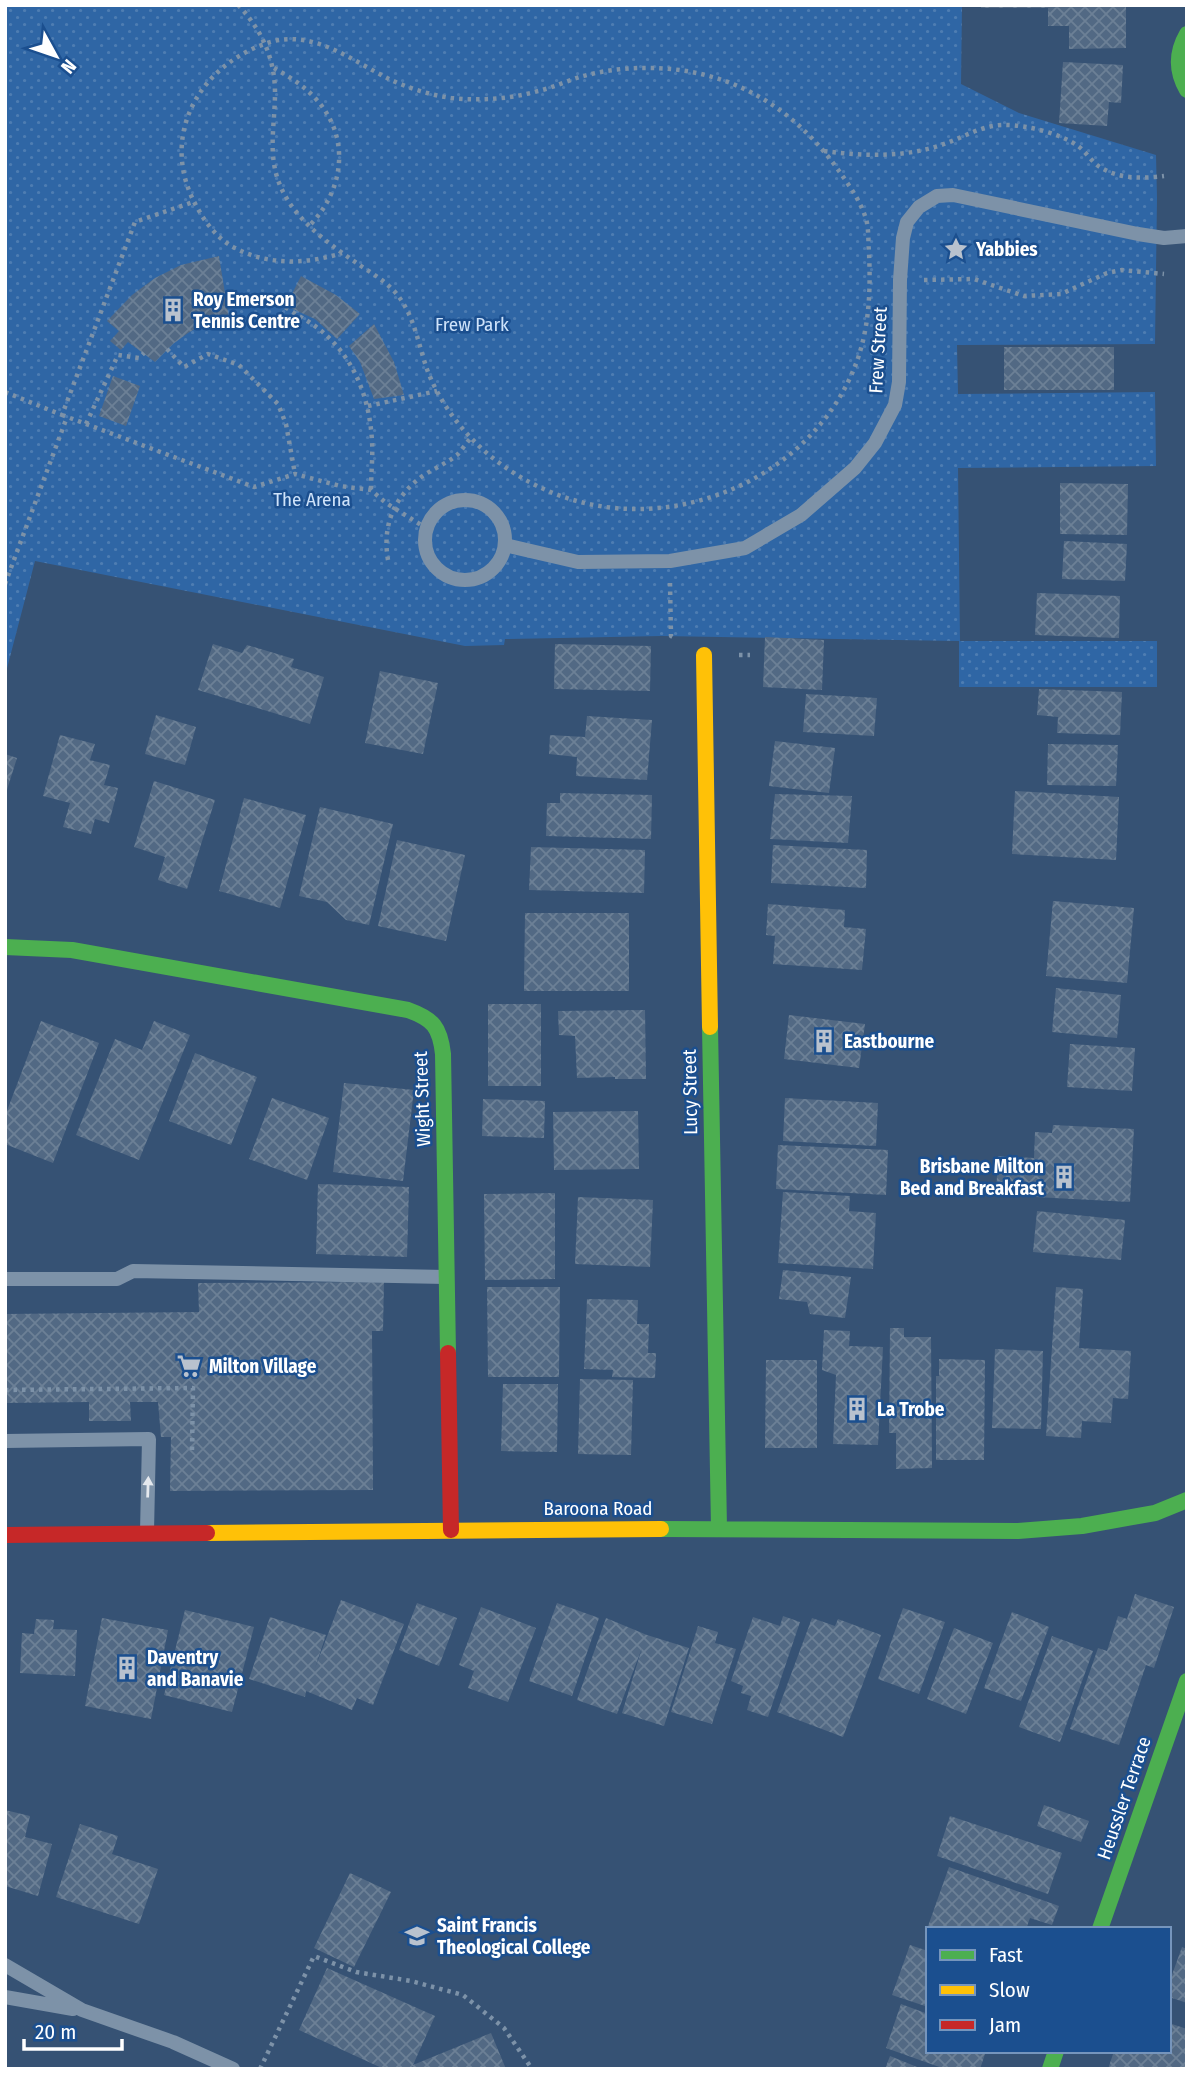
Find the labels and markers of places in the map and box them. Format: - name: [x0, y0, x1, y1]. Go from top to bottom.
- place icon: Yabbies: [942, 235, 970, 263]
- place label: Yabbies: [975, 238, 1038, 261]
- place label: Roy Emerson Tennis Centre: [193, 288, 300, 333]
- building icon: Roy Emerson Tennis Centre: [159, 296, 187, 324]
- building icon: Eastbourne: [810, 1027, 838, 1055]
- place label: Eastbourne: [844, 1030, 934, 1053]
- place label: Brisbane Milton Bed and Breakfast: [900, 1155, 1044, 1200]
- building icon: Brisbane Milton Bed and Breakfast: [1050, 1163, 1078, 1191]
- supermarket icon: Milton Village: [175, 1352, 203, 1380]
- place label: Milton Village: [209, 1355, 317, 1378]
- building icon: La Trobe: [843, 1395, 871, 1423]
- place label: La Trobe: [877, 1398, 945, 1421]
- place label: Daventry and Banavie: [147, 1646, 244, 1691]
- building icon: Daventry and Banavie: [113, 1654, 141, 1682]
- place label: Saint Francis Theological College: [437, 1914, 591, 1959]
- school or university icon: Saint Francis Theological College: [403, 1922, 431, 1950]

